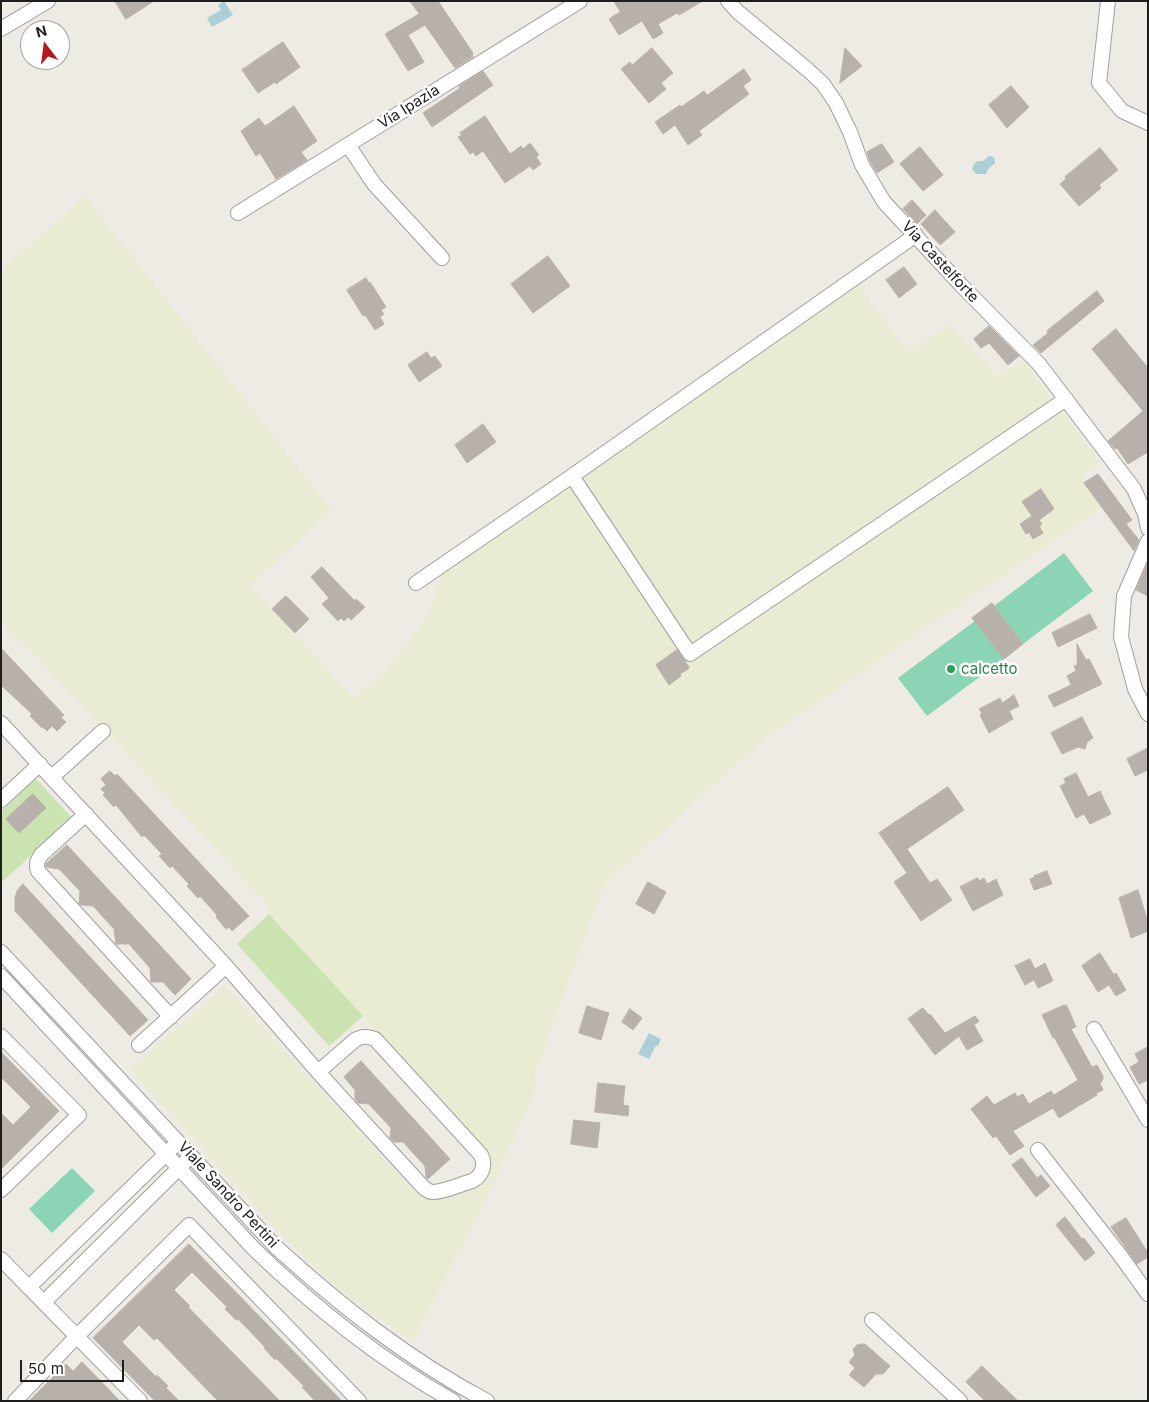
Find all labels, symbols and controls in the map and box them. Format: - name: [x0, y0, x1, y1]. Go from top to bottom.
- north arrow: [20, 20, 70, 70]
- text: N: [34, 21, 49, 41]
- street label: Via Ipazia: [375, 81, 443, 133]
- street label: Via Castelforte: [898, 218, 982, 306]
- place label: calcetto: [961, 660, 1017, 678]
- marker: calcetto: [945, 663, 957, 675]
- street label: Viale Sandro Pertini: [174, 1138, 282, 1252]
- scale bar: [22, 1350, 126, 1382]
- text: 50 m: [28, 1359, 64, 1378]

